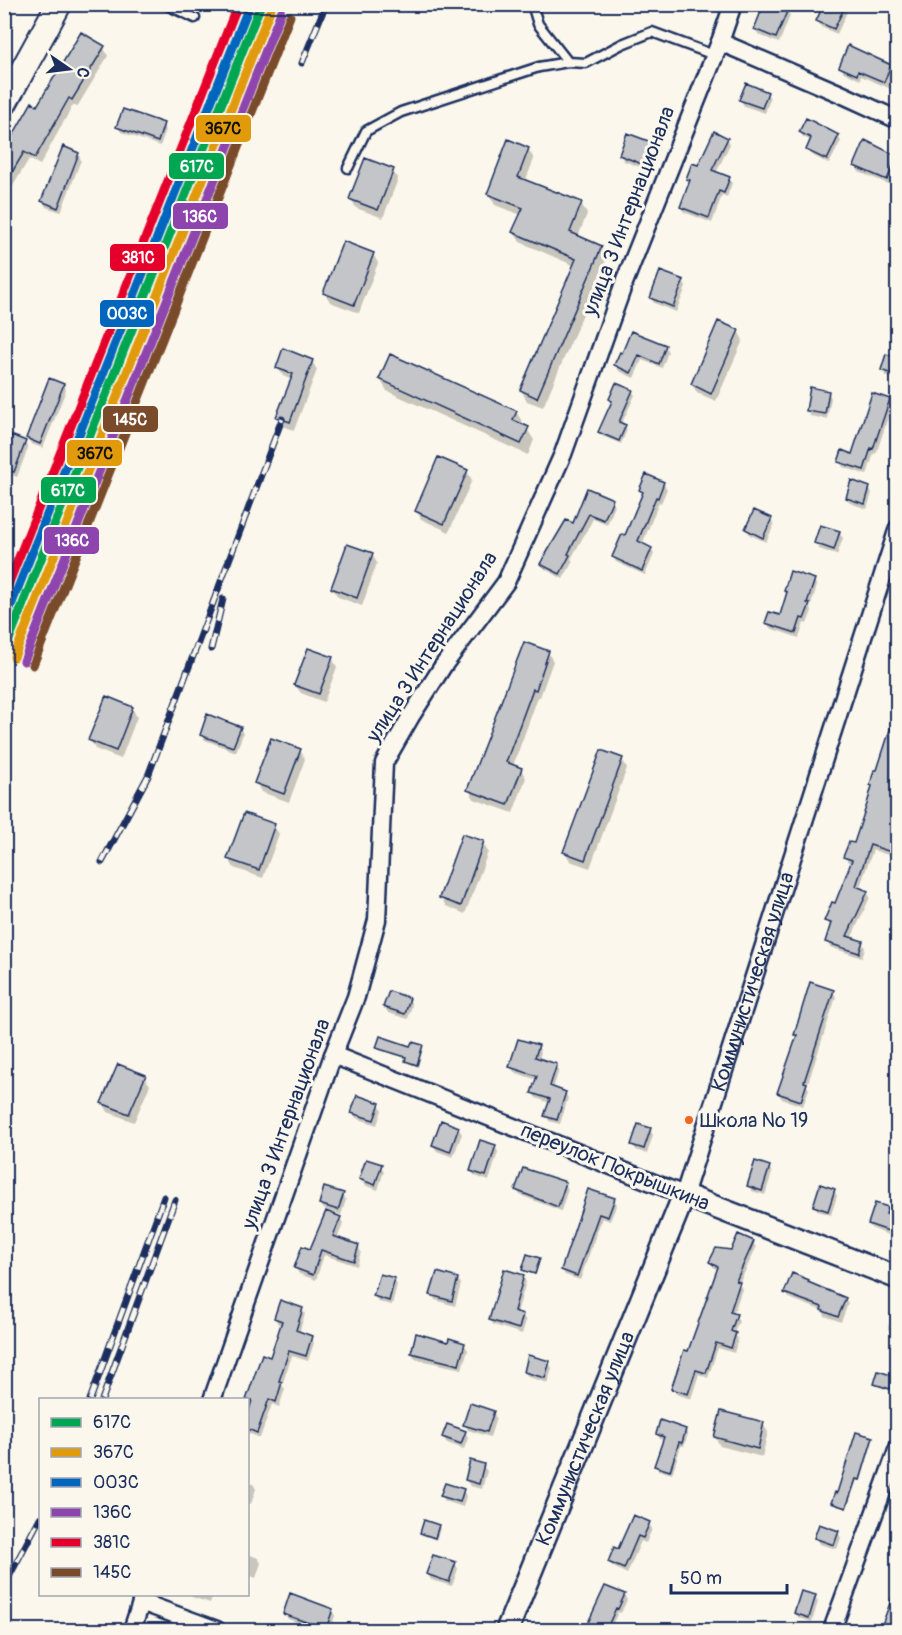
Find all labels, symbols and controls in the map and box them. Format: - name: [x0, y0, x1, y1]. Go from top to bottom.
- north arrow: [39, 39, 99, 99]
- text: С: [72, 65, 93, 80]
- street label: улица 3 Интернационала: [576, 102, 681, 320]
- line badge: 367С: [195, 114, 252, 143]
- text: 367С: [205, 119, 241, 139]
- line badge: 617C: [168, 152, 225, 180]
- text: 617C: [180, 157, 214, 177]
- line badge: 136С: [172, 202, 229, 230]
- text: 136С: [183, 207, 217, 227]
- line badge: 381С: [109, 243, 166, 272]
- text: 381С: [121, 248, 155, 268]
- line badge: 003С: [99, 299, 155, 328]
- text: 003С: [107, 304, 147, 324]
- line badge: 145С: [102, 405, 159, 433]
- text: 145С: [113, 410, 147, 430]
- line badge: 367С: [66, 439, 123, 467]
- text: 367С: [77, 444, 113, 464]
- line badge: 617C: [40, 476, 97, 504]
- text: 617C: [51, 481, 85, 501]
- line badge: 136С: [43, 526, 100, 555]
- text: 136С: [55, 531, 89, 551]
- street label: улица 3 Интернационала: [360, 547, 504, 748]
- street label: Коммунистическая улица: [705, 868, 800, 1095]
- street label: улица 3 Интернационала: [235, 1015, 337, 1234]
- place label: Школа № 19: [700, 1108, 808, 1133]
- marker: Школа № 19: [683, 1114, 695, 1126]
- street label: переулок Покрышкина: [517, 1117, 713, 1217]
- street label: Коммунистическая улица: [529, 1327, 641, 1549]
- legend: [39, 1398, 249, 1596]
- text: 617C: [93, 1411, 131, 1434]
- text: 367С: [93, 1441, 134, 1464]
- text: 003С: [93, 1471, 139, 1494]
- text: 136С: [93, 1501, 132, 1524]
- text: 381С: [93, 1531, 130, 1554]
- scale bar: [671, 1557, 786, 1595]
- text: 145С: [93, 1561, 131, 1584]
- text: 50 m: [680, 1567, 722, 1590]

